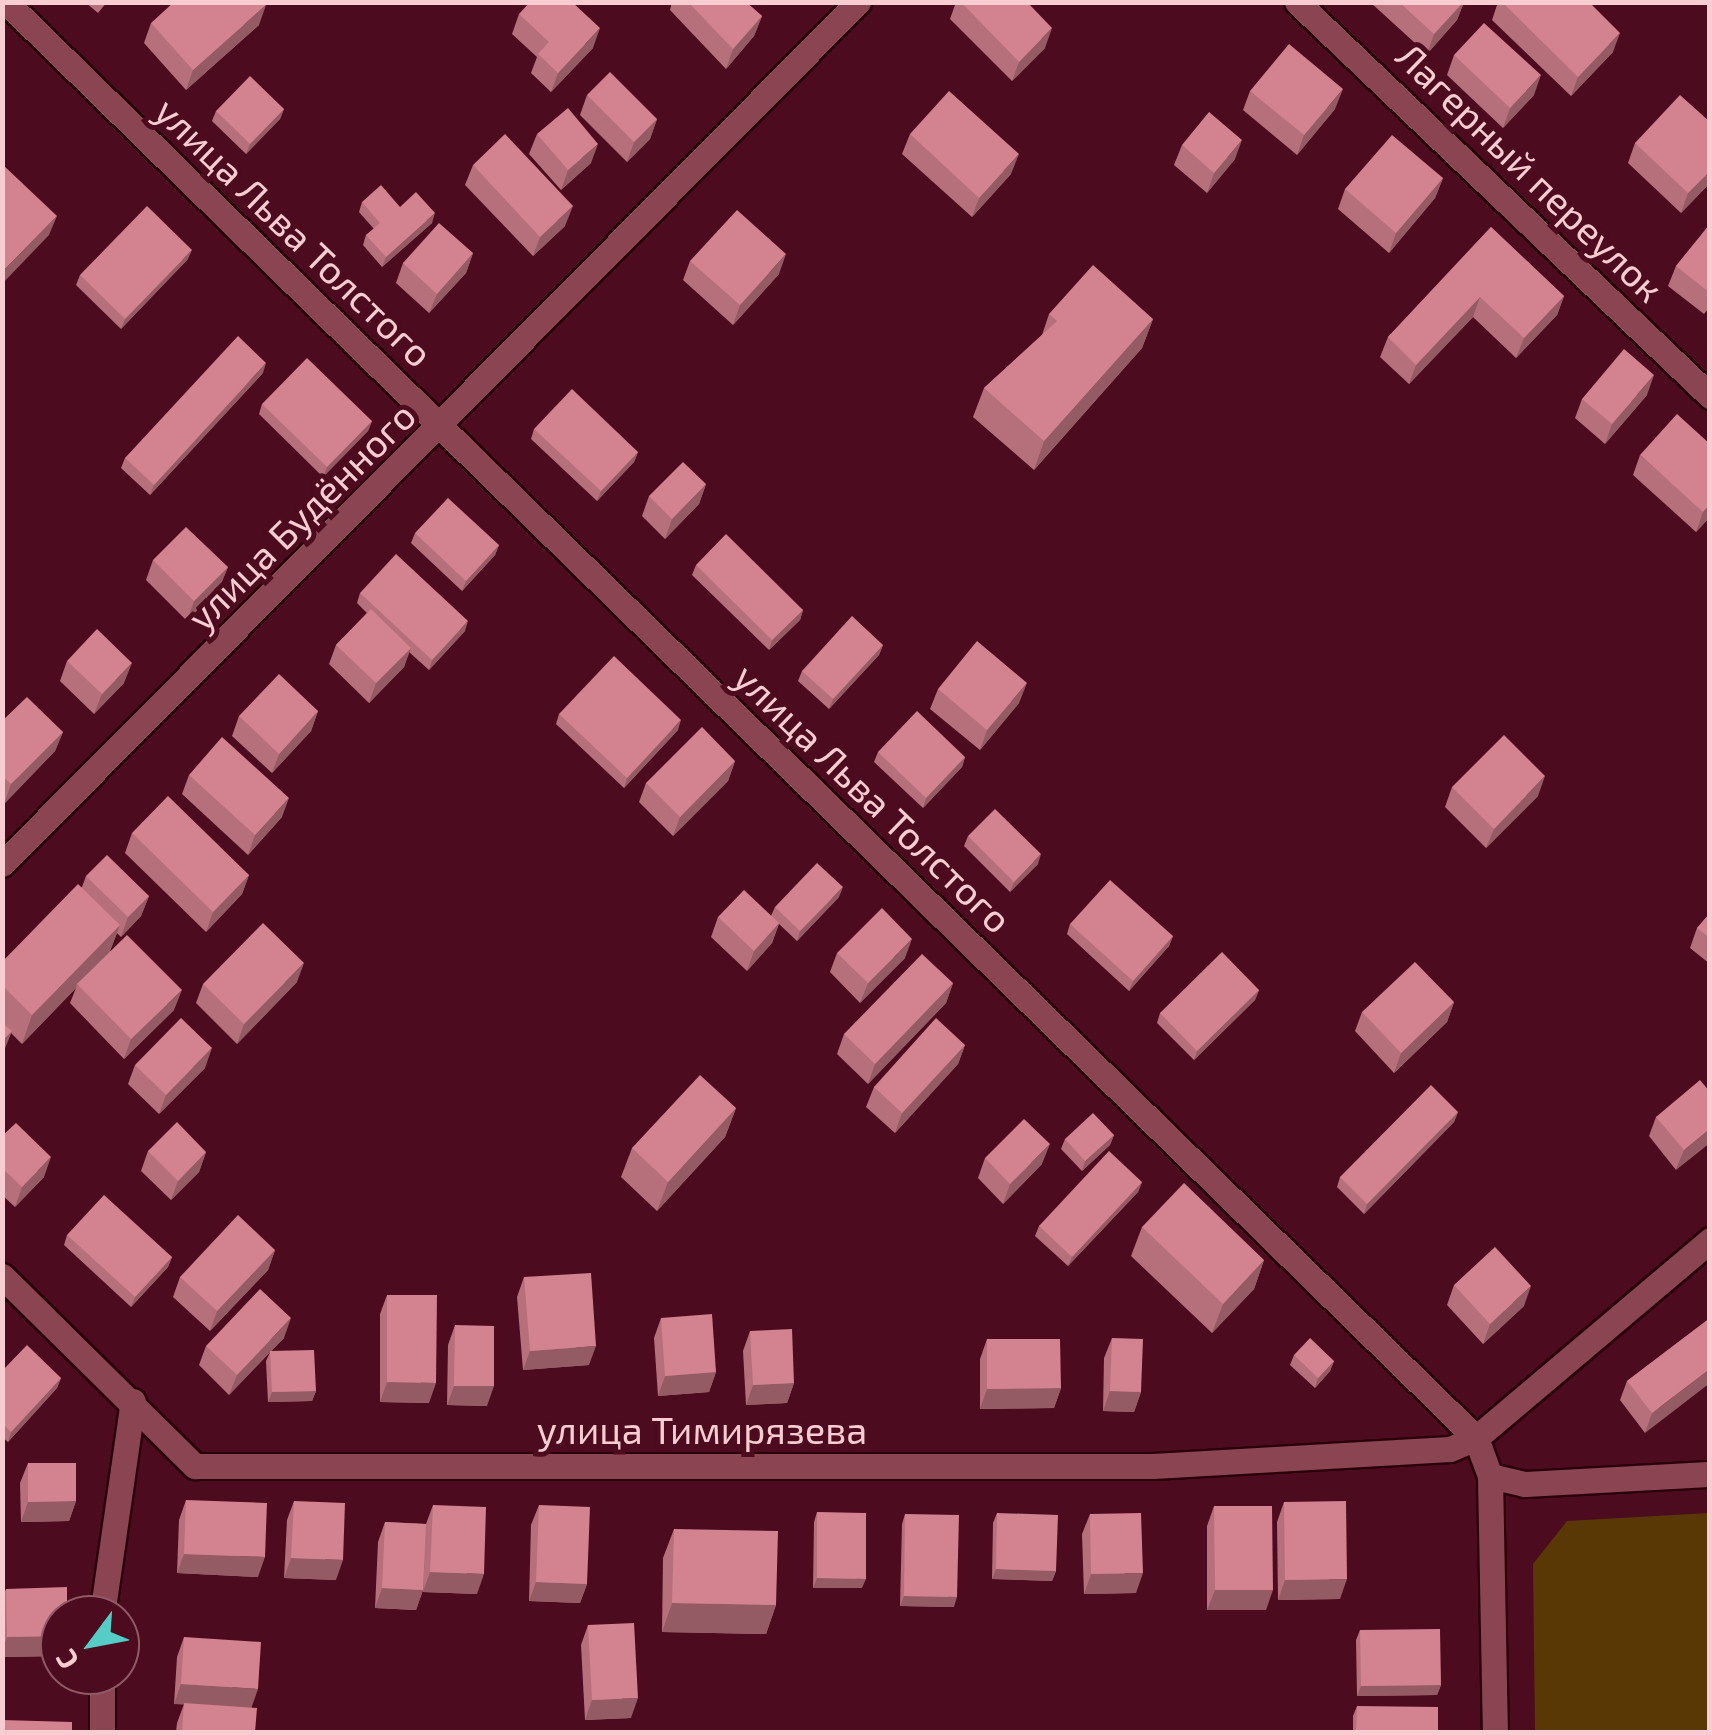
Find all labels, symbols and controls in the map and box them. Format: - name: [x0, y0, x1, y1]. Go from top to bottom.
- street label: Лагерный переулок: [1387, 33, 1673, 311]
- street label: улица Льва Толстого: [146, 88, 442, 376]
- street label: улица Будённого: [178, 393, 424, 639]
- street label: улица Льва Толстого: [725, 654, 1021, 942]
- street label: улица Тимирязева: [537, 1407, 867, 1453]
- north arrow: [40, 1595, 140, 1695]
- text: С: [47, 1644, 85, 1676]

